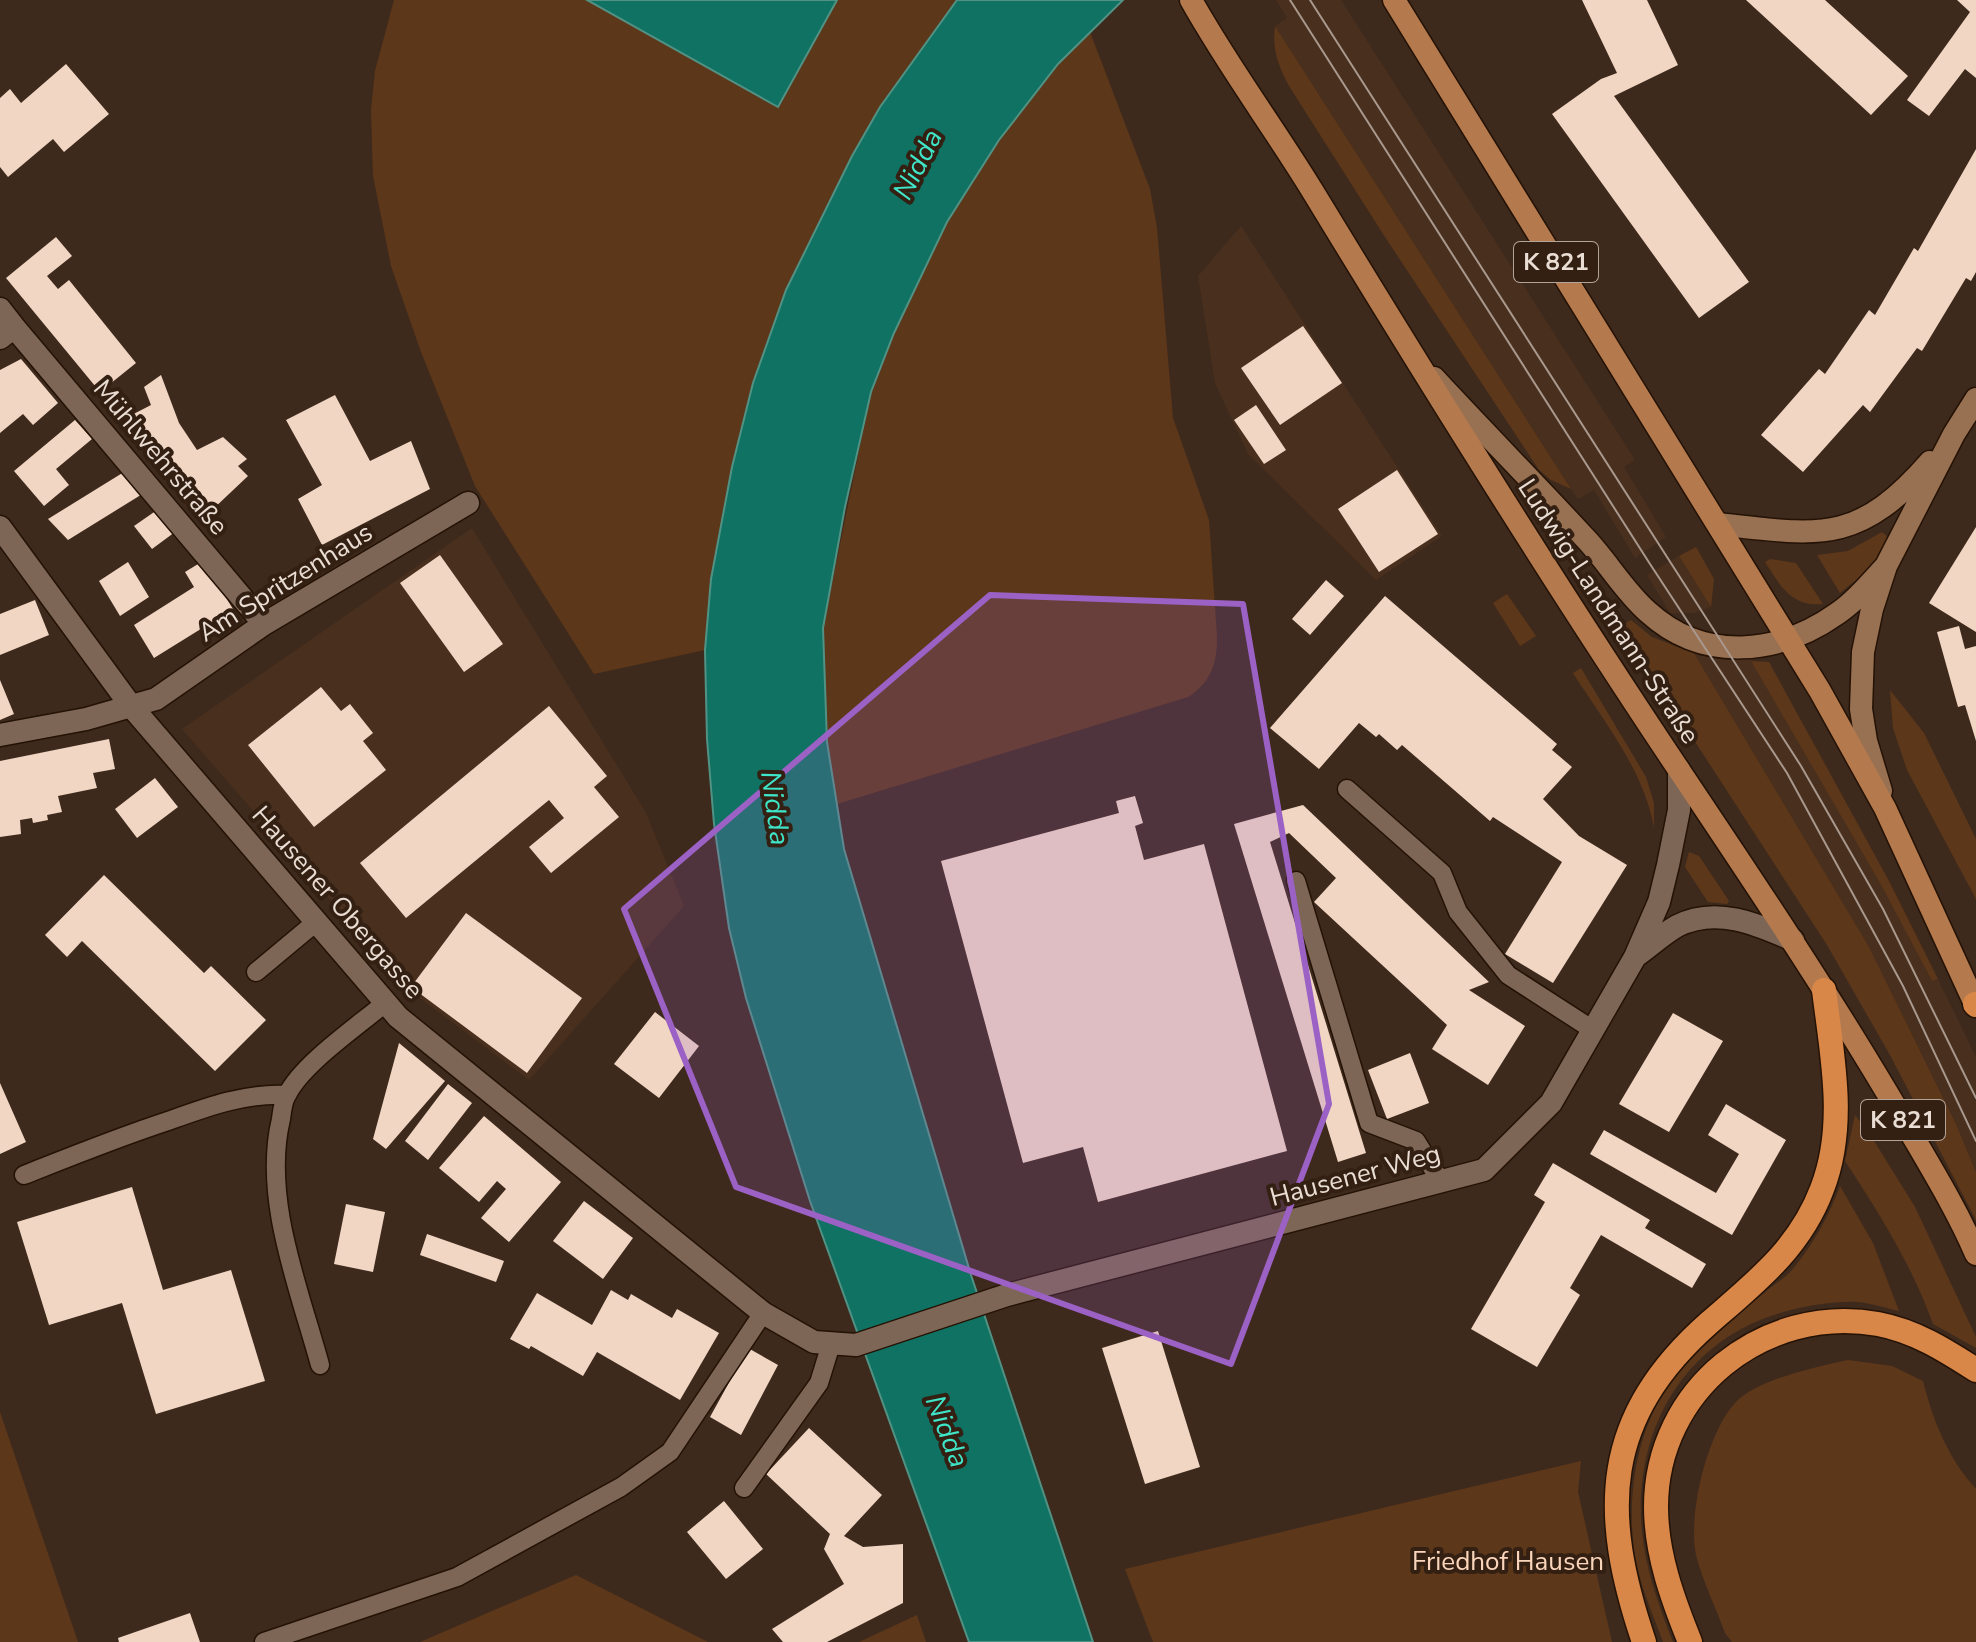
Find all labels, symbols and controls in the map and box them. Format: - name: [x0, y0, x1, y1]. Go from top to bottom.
- water label: Nidda: [884, 123, 952, 206]
- road number: K 821: [1514, 242, 1598, 282]
- street label: Mühlwehrstraße: [85, 372, 236, 542]
- street label: Ludwig-Landmann-Straße: [1510, 472, 1708, 751]
- street label: Am Spritzenhaus: [191, 515, 379, 650]
- water label: Nidda: [751, 769, 799, 848]
- street label: Hausener Obergasse: [244, 798, 431, 1006]
- road number: K 821: [1861, 1100, 1945, 1140]
- street label: Hausener Weg: [1266, 1136, 1444, 1215]
- water label: Nidda: [916, 1390, 978, 1473]
- park label: Friedhof Hausen: [1412, 1544, 1604, 1579]

